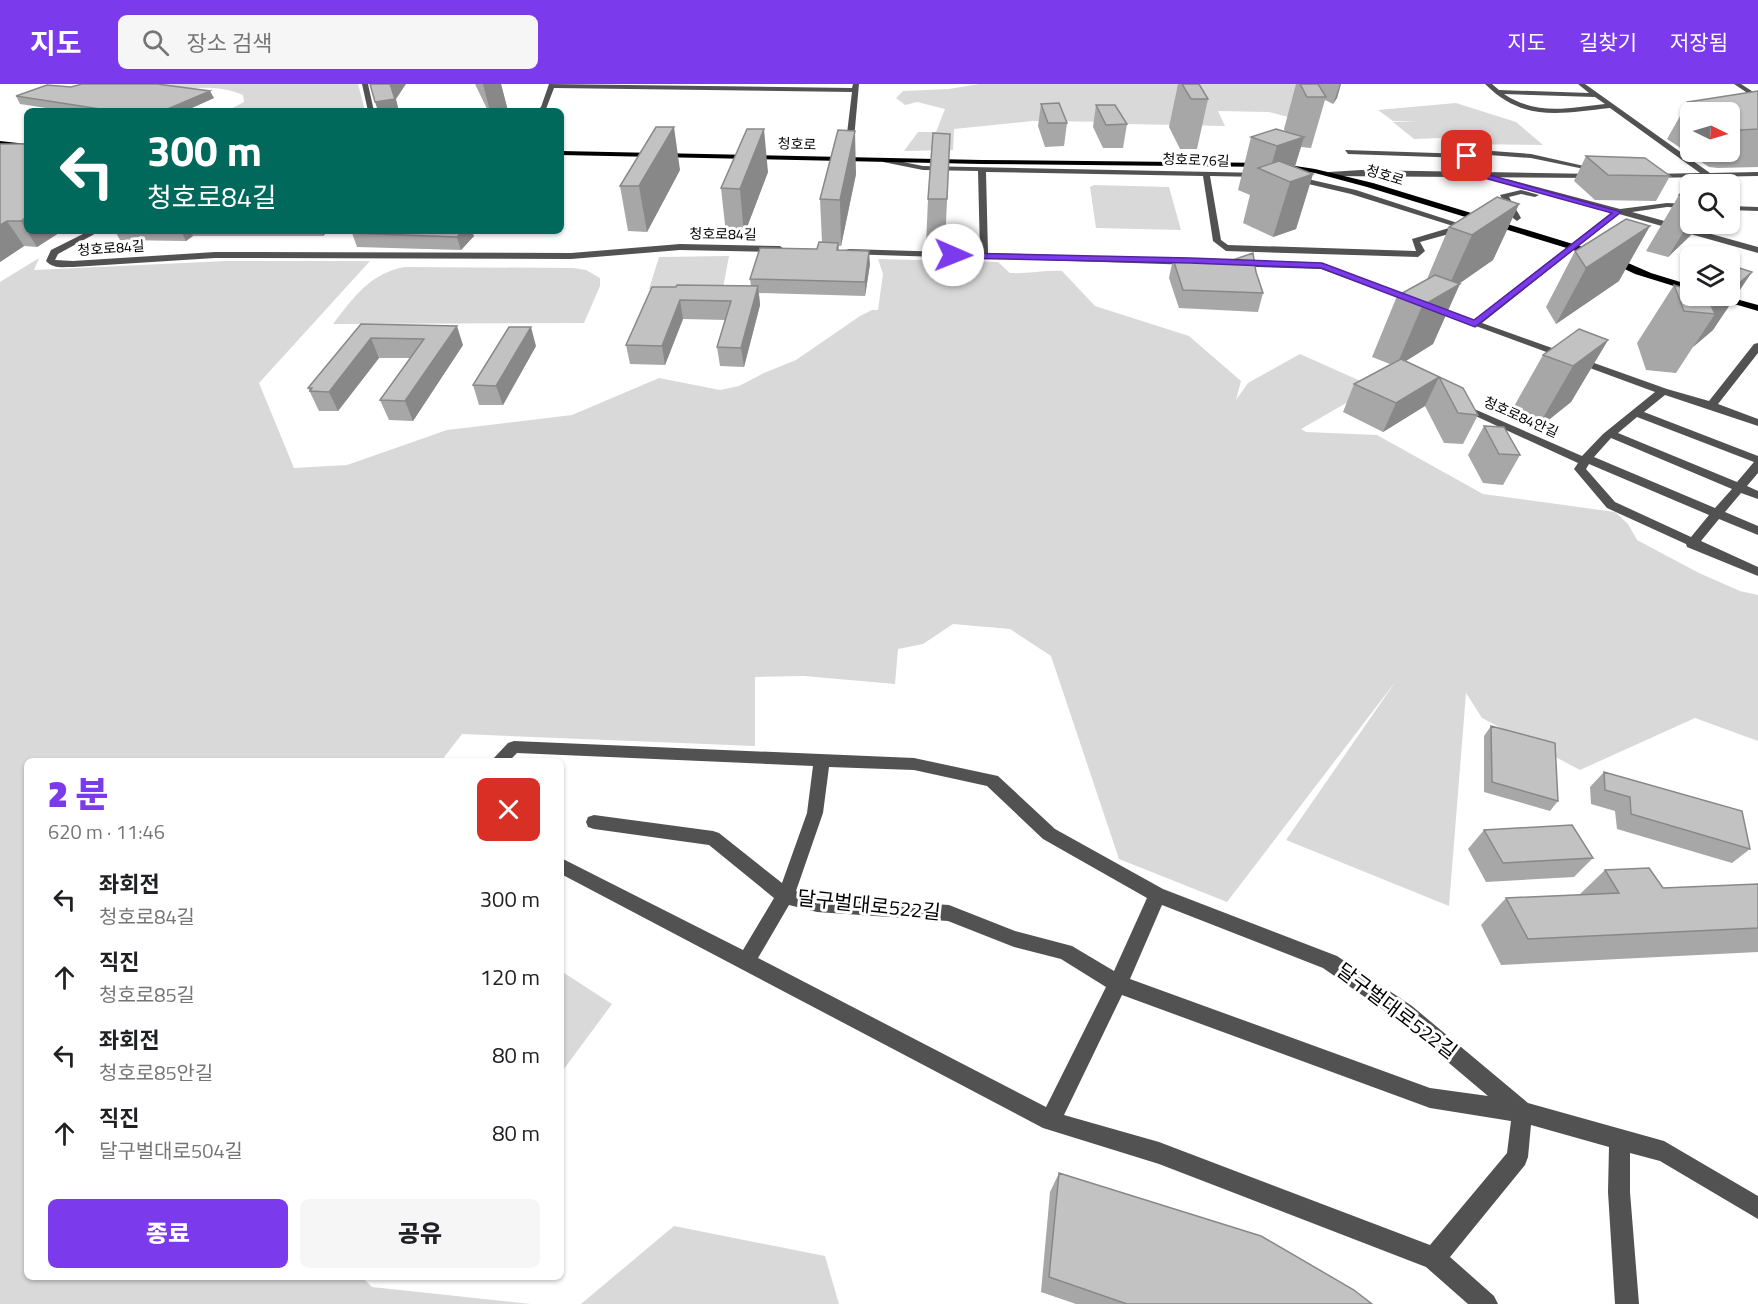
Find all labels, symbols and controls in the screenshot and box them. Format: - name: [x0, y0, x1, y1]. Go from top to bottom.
- search box: [118, 15, 538, 69]
- text: 지도: [30, 21, 82, 64]
- icon: search: [139, 26, 172, 59]
- text: 장소 검색: [187, 26, 272, 60]
- text: 지도: [1507, 26, 1546, 58]
- text: 길찾기: [1579, 26, 1637, 58]
- text: 저장됨: [1670, 26, 1728, 58]
- north arrow: [1680, 102, 1740, 162]
- map controls: [1680, 102, 1740, 306]
- text: 300 m: [147, 118, 262, 182]
- pin: [1441, 130, 1492, 181]
- icon: left: [48, 132, 126, 210]
- street label: 청호로: [777, 132, 817, 155]
- icon: arrive: [1450, 139, 1483, 172]
- street label: 청호로76길: [1162, 148, 1230, 171]
- street label: 청호로: [1364, 159, 1407, 190]
- button: search: [1680, 174, 1740, 234]
- text: 청호로84길: [147, 176, 277, 217]
- street label: 청호로84길: [689, 222, 757, 245]
- position arrow: [921, 223, 985, 287]
- street label: 청호로84길: [77, 235, 145, 260]
- button: layers: [1680, 246, 1740, 306]
- street label: 청호로84안길: [1480, 391, 1562, 442]
- text: 2 분: [48, 766, 109, 821]
- button: close: [477, 778, 540, 841]
- text: 620 m · 11:46: [48, 816, 165, 847]
- text: 좌회전: [99, 867, 160, 901]
- text: 300 m: [480, 882, 540, 916]
- street label: 달구벌대로522길: [796, 882, 942, 927]
- icon: left: [48, 883, 81, 916]
- text: 청호로84길: [99, 901, 195, 932]
- text: 직진: [99, 945, 139, 979]
- street label: 달구벌대로522길: [1330, 955, 1464, 1066]
- text: 120 m: [480, 960, 540, 994]
- icon: ahead: [48, 961, 81, 994]
- text: 청호로85길: [99, 979, 195, 1010]
- text: 좌회전: [99, 1023, 160, 1057]
- text: 80 m: [492, 1038, 540, 1072]
- icon: left: [48, 1039, 81, 1072]
- text: 청호로85안길: [99, 1057, 213, 1088]
- text: 직진: [99, 1101, 139, 1135]
- text: 80 m: [492, 1116, 540, 1150]
- icon: ahead: [48, 1117, 81, 1150]
- text: 달구벌대로504길: [99, 1135, 243, 1166]
- button: 종료: [48, 1199, 288, 1268]
- button: 공유: [300, 1199, 540, 1268]

